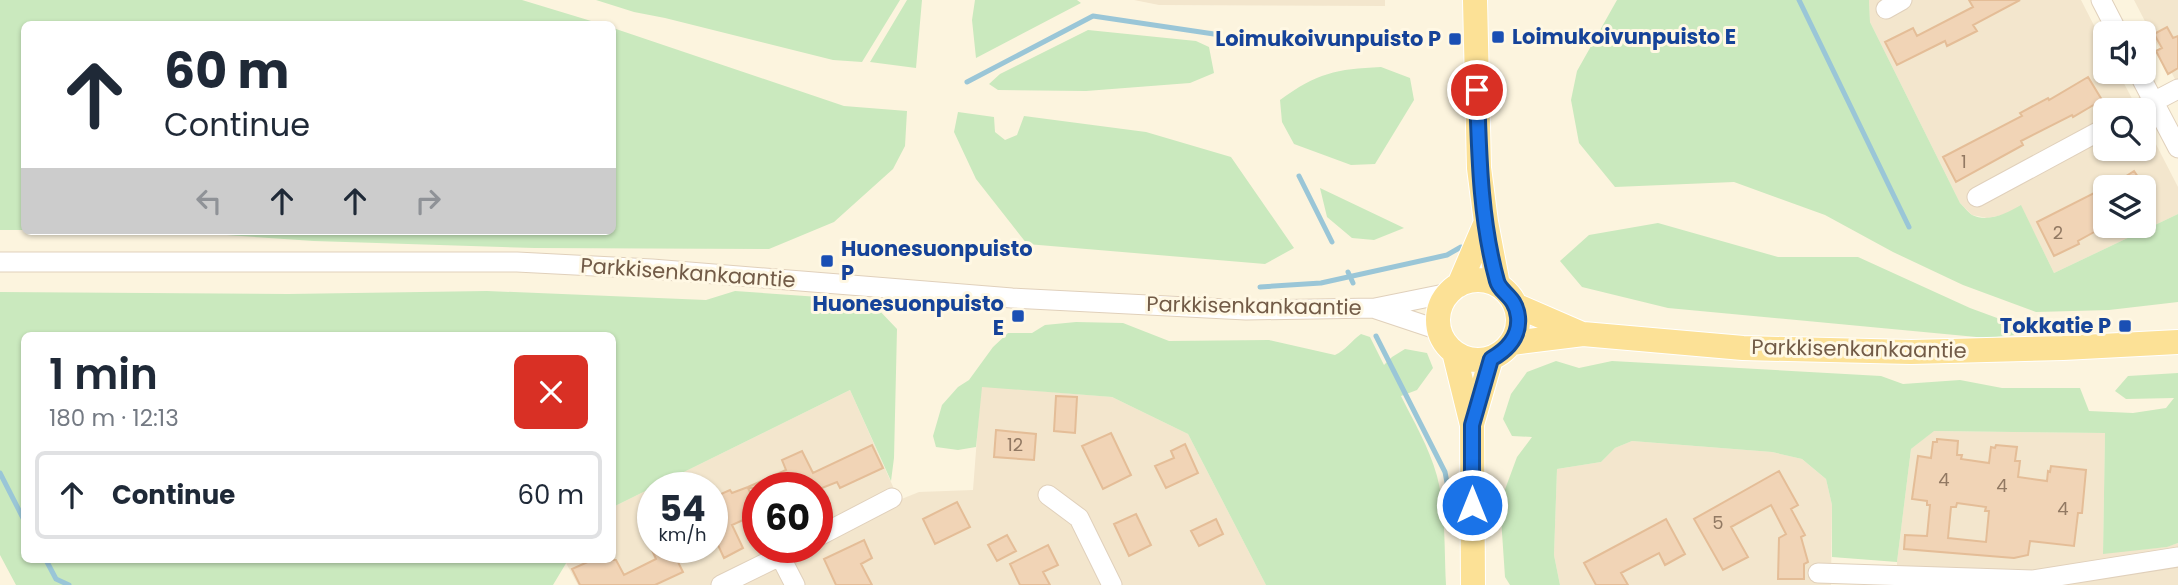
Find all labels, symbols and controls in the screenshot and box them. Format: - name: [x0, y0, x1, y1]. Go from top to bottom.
- map controls: [2093, 21, 2156, 238]
- button: sound: [2093, 21, 2156, 84]
- place label: Loimukoivunpuisto E: [1512, 22, 1736, 51]
- place label: Loimukoivunpuisto P: [1215, 24, 1441, 53]
- marker: Loimukoivunpuisto E: [1490, 29, 1506, 45]
- marker: Loimukoivunpuisto P: [1447, 31, 1463, 47]
- text: 60 m: [164, 37, 289, 105]
- icon: ahead: [49, 49, 140, 140]
- pin: [1447, 60, 1507, 120]
- icon: arrive: [1458, 71, 1496, 109]
- button: search: [2093, 98, 2156, 161]
- text: Continue: [164, 102, 310, 147]
- house number: 1: [1961, 149, 1967, 174]
- button: layers: [2093, 175, 2156, 238]
- icon: left: [190, 182, 228, 220]
- icon: ahead: [263, 182, 301, 220]
- icon: ahead: [336, 182, 374, 220]
- icon: right: [409, 182, 447, 220]
- house number: 2: [2053, 220, 2063, 245]
- place label: Huonesuonpuisto P: [841, 234, 1033, 287]
- street label: Parkkisenkankaantie: [580, 251, 796, 294]
- marker: Huonesuonpuisto P: [819, 253, 835, 269]
- place label: Huonesuonpuisto E: [812, 289, 1004, 342]
- street label: Parkkisenkankaantie: [1146, 289, 1362, 322]
- marker: Huonesuonpuisto E: [1010, 308, 1026, 324]
- place label: Tokkatie P: [2000, 311, 2111, 340]
- marker: Tokkatie P: [2117, 318, 2133, 334]
- street label: Parkkisenkankaantie: [1751, 332, 1967, 365]
- text: 1 min: [49, 345, 158, 404]
- button: close: [514, 355, 588, 429]
- text: 180 m · 12:13: [49, 402, 179, 434]
- house number: 12: [1007, 432, 1023, 457]
- house number: 4: [1938, 467, 1950, 492]
- position arrow: [1435, 468, 1509, 542]
- speed limit sign: 60: [742, 472, 833, 563]
- house number: 4: [1996, 473, 2008, 498]
- icon: ahead: [53, 476, 91, 514]
- text: Continue: [112, 477, 235, 513]
- text: 60 m: [517, 477, 584, 513]
- text: 54: [659, 484, 706, 533]
- house number: 4: [2057, 496, 2069, 521]
- house number: 5: [1712, 510, 1724, 535]
- text: km/h: [659, 522, 706, 547]

